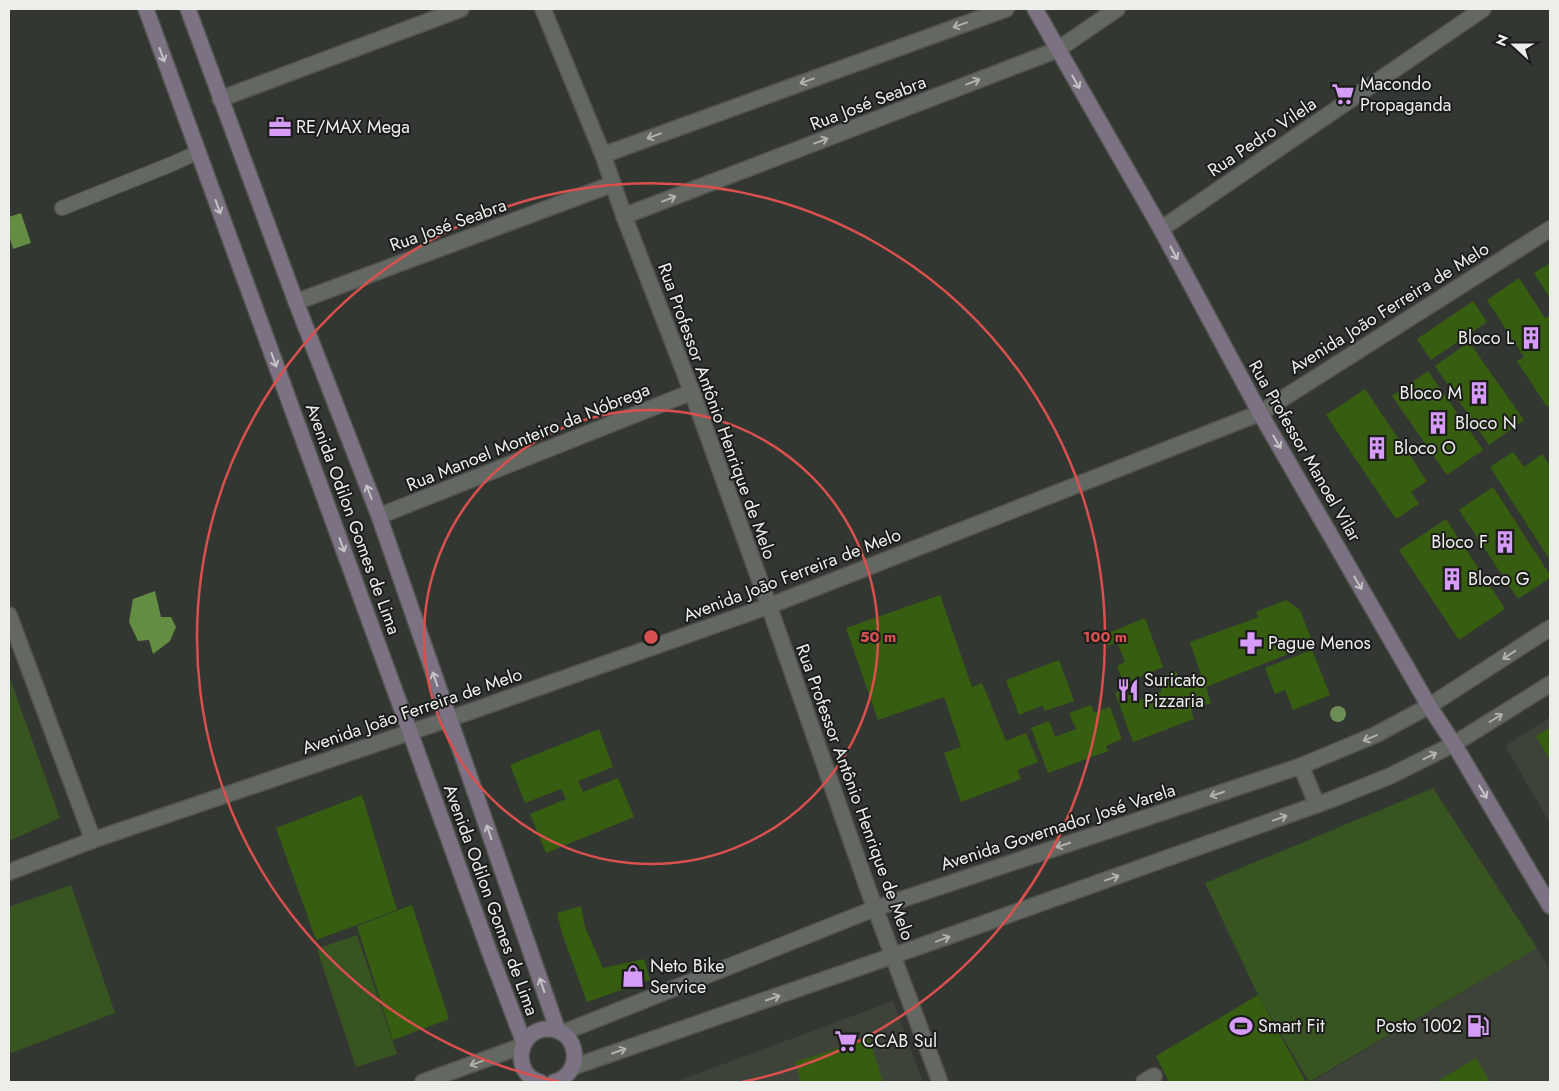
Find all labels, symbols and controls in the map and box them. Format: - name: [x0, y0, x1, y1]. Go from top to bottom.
- north arrow: [1489, 20, 1539, 70]
- one-way arrow: [953, 21, 968, 30]
- text: N: [1491, 32, 1513, 49]
- one-way arrow: [158, 46, 167, 62]
- street label: Rua José Seabra: [806, 69, 930, 137]
- place label: Macondo Propaganda: [1360, 71, 1451, 118]
- one-way arrow: [1071, 74, 1081, 89]
- one-way arrow: [800, 77, 815, 86]
- one-way arrow: [964, 77, 980, 86]
- supermarket icon: Macondo Propaganda: [1330, 81, 1356, 107]
- street label: Rua Pedro Vilela: [1202, 91, 1322, 183]
- office icon: RE/MAX Mega: [267, 114, 293, 140]
- place label: RE/MAX Mega: [296, 114, 410, 140]
- one-way arrow: [647, 132, 662, 141]
- one-way arrow: [813, 135, 828, 145]
- street label: Rua José Seabra: [386, 192, 510, 258]
- one-way arrow: [661, 194, 676, 203]
- one-way arrow: [214, 199, 223, 214]
- street label: Avenida João Ferreira de Melo: [1284, 236, 1494, 380]
- one-way arrow: [1169, 246, 1179, 261]
- street label: Rua Professor Antônio Henrique de Melo: [651, 259, 783, 563]
- place label: Bloco L: [1458, 325, 1514, 351]
- building icon: Bloco L: [1518, 325, 1544, 351]
- one-way arrow: [270, 351, 279, 367]
- street label: Rua Professor Manoel Vilar: [1242, 355, 1368, 547]
- street label: Rua Manoel Monteiro da Nóbrega: [402, 376, 654, 498]
- place label: Bloco M: [1400, 380, 1462, 406]
- building icon: Bloco M: [1466, 380, 1492, 406]
- street label: Avenida Odilon Gomes de Lima: [299, 400, 407, 638]
- building icon: Bloco N: [1425, 410, 1451, 436]
- place label: Bloco N: [1455, 410, 1517, 436]
- one-way arrow: [1273, 434, 1282, 449]
- building icon: Bloco O: [1364, 435, 1390, 461]
- place label: Bloco O: [1394, 435, 1456, 461]
- one-way arrow: [364, 485, 373, 501]
- street label: Avenida João Ferreira de Melo: [679, 521, 905, 629]
- place label: Bloco F: [1431, 529, 1488, 555]
- building icon: Bloco F: [1492, 529, 1518, 555]
- one-way arrow: [338, 537, 347, 552]
- building icon: Bloco G: [1439, 566, 1465, 592]
- place label: Bloco G: [1468, 566, 1530, 592]
- one-way arrow: [1354, 575, 1364, 589]
- text: 50 m: [860, 626, 896, 648]
- text: 100 m: [1083, 626, 1127, 648]
- centre of rings: [642, 628, 660, 646]
- pharmacy icon: Pague Menos: [1238, 630, 1264, 656]
- place label: Pague Menos: [1268, 630, 1371, 656]
- street label: Rua Professor Antônio Henrique de Melo: [789, 640, 921, 944]
- one-way arrow: [1503, 650, 1517, 660]
- street label: Avenida João Ferreira de Melo: [298, 661, 526, 761]
- place label: Suricato Pizzaria: [1144, 667, 1206, 714]
- one-way arrow: [430, 671, 439, 687]
- restaurant icon: Suricato Pizzaria: [1115, 677, 1141, 703]
- one-way arrow: [1488, 713, 1502, 723]
- one-way arrow: [1363, 733, 1378, 743]
- one-way arrow: [1422, 751, 1437, 760]
- street label: Avenida Governador José Varela: [937, 777, 1179, 877]
- street label: Avenida Odilon Gomes de Lima: [437, 781, 545, 1019]
- one-way arrow: [1478, 784, 1488, 798]
- one-way arrow: [1210, 790, 1226, 799]
- one-way arrow: [1272, 813, 1287, 822]
- one-way arrow: [484, 825, 493, 840]
- one-way arrow: [1056, 841, 1071, 850]
- one-way arrow: [1104, 873, 1119, 882]
- one-way arrow: [934, 934, 950, 943]
- place label: Neto Bike Service: [650, 953, 724, 1000]
- shop icon: Neto Bike Service: [620, 963, 646, 989]
- one-way arrow: [537, 978, 546, 994]
- one-way arrow: [764, 993, 780, 1002]
- sports icon: Smart Fit: [1228, 1013, 1254, 1039]
- place label: Smart Fit: [1258, 1013, 1325, 1039]
- place label: Posto 1002: [1376, 1013, 1462, 1039]
- fuel station icon: Posto 1002: [1465, 1013, 1491, 1039]
- supermarket icon: CCAB Sul: [833, 1028, 859, 1054]
- place label: CCAB Sul: [862, 1028, 937, 1054]
- one-way arrow: [611, 1046, 626, 1055]
- one-way arrow: [469, 1059, 484, 1068]

